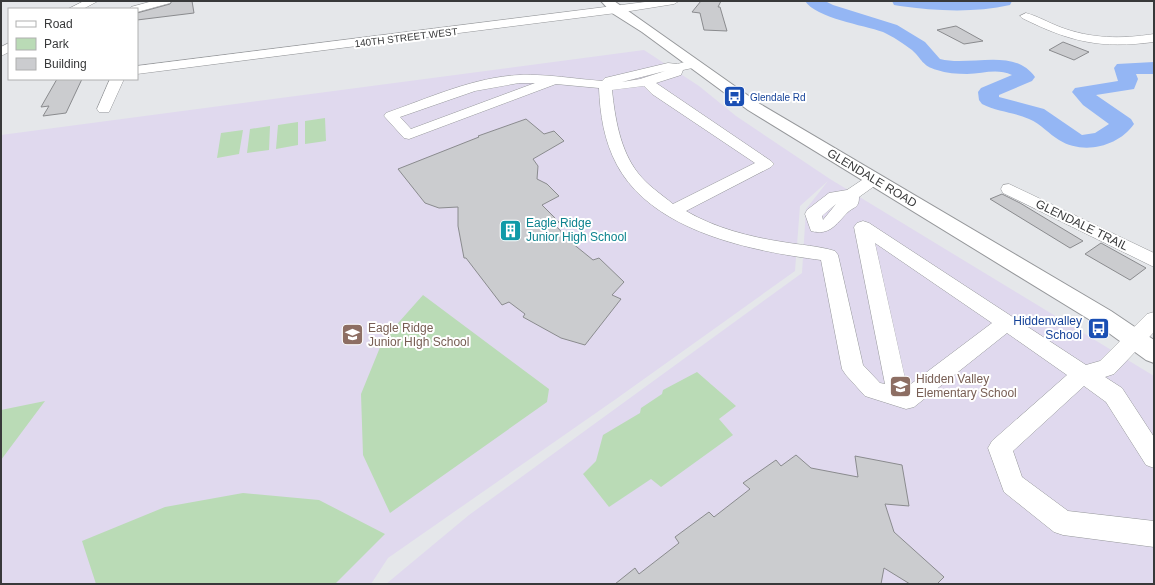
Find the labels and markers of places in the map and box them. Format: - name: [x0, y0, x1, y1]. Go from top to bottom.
- bus stop icon: Glendale Rd: [721, 84, 747, 110]
- place label: Glendale Rd: [750, 92, 806, 103]
- place label: Eagle Ridge Junior High School: [526, 216, 627, 244]
- building icon: Eagle Ridge Junior High School: [497, 217, 523, 243]
- place label: Hiddenvalley School: [1013, 314, 1082, 342]
- bus stop icon: Hiddenvalley School: [1085, 315, 1111, 341]
- place label: Eagle Ridge Junior HIgh School: [368, 321, 469, 349]
- school or university icon: Eagle Ridge Junior HIgh School: [340, 322, 366, 348]
- place label: Hidden Valley Elementary School: [916, 372, 1017, 400]
- school or university icon: Hidden Valley Elementary School: [888, 373, 914, 399]

